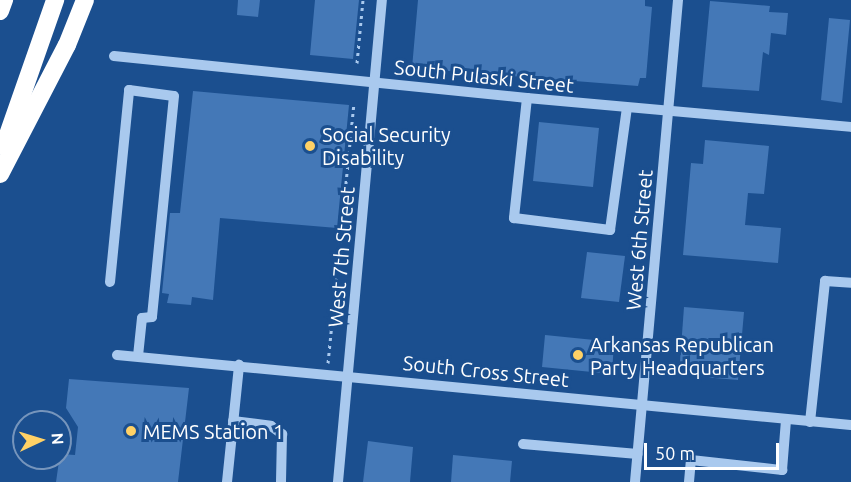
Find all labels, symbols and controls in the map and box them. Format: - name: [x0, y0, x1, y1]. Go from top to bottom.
- street label: South Pulaski Street: [393, 55, 575, 97]
- place label: Social Security Disability: [322, 122, 451, 169]
- marker: Social Security Disability: [303, 139, 317, 153]
- street label: West 6th Street: [621, 169, 657, 311]
- street label: West 7th Street: [323, 186, 359, 328]
- place label: Arkansas Republican Party Headquarters: [590, 332, 774, 379]
- marker: Arkansas Republican Party Headquarters: [571, 348, 585, 362]
- street label: South Cross Street: [402, 350, 570, 392]
- north arrow: [12, 410, 72, 470]
- place label: MEMS Station 1: [143, 419, 284, 443]
- marker: MEMS Station 1: [124, 424, 138, 438]
- scale bar: [647, 431, 782, 469]
- text: N: [49, 432, 67, 445]
- text: 50 m: [655, 443, 695, 463]

